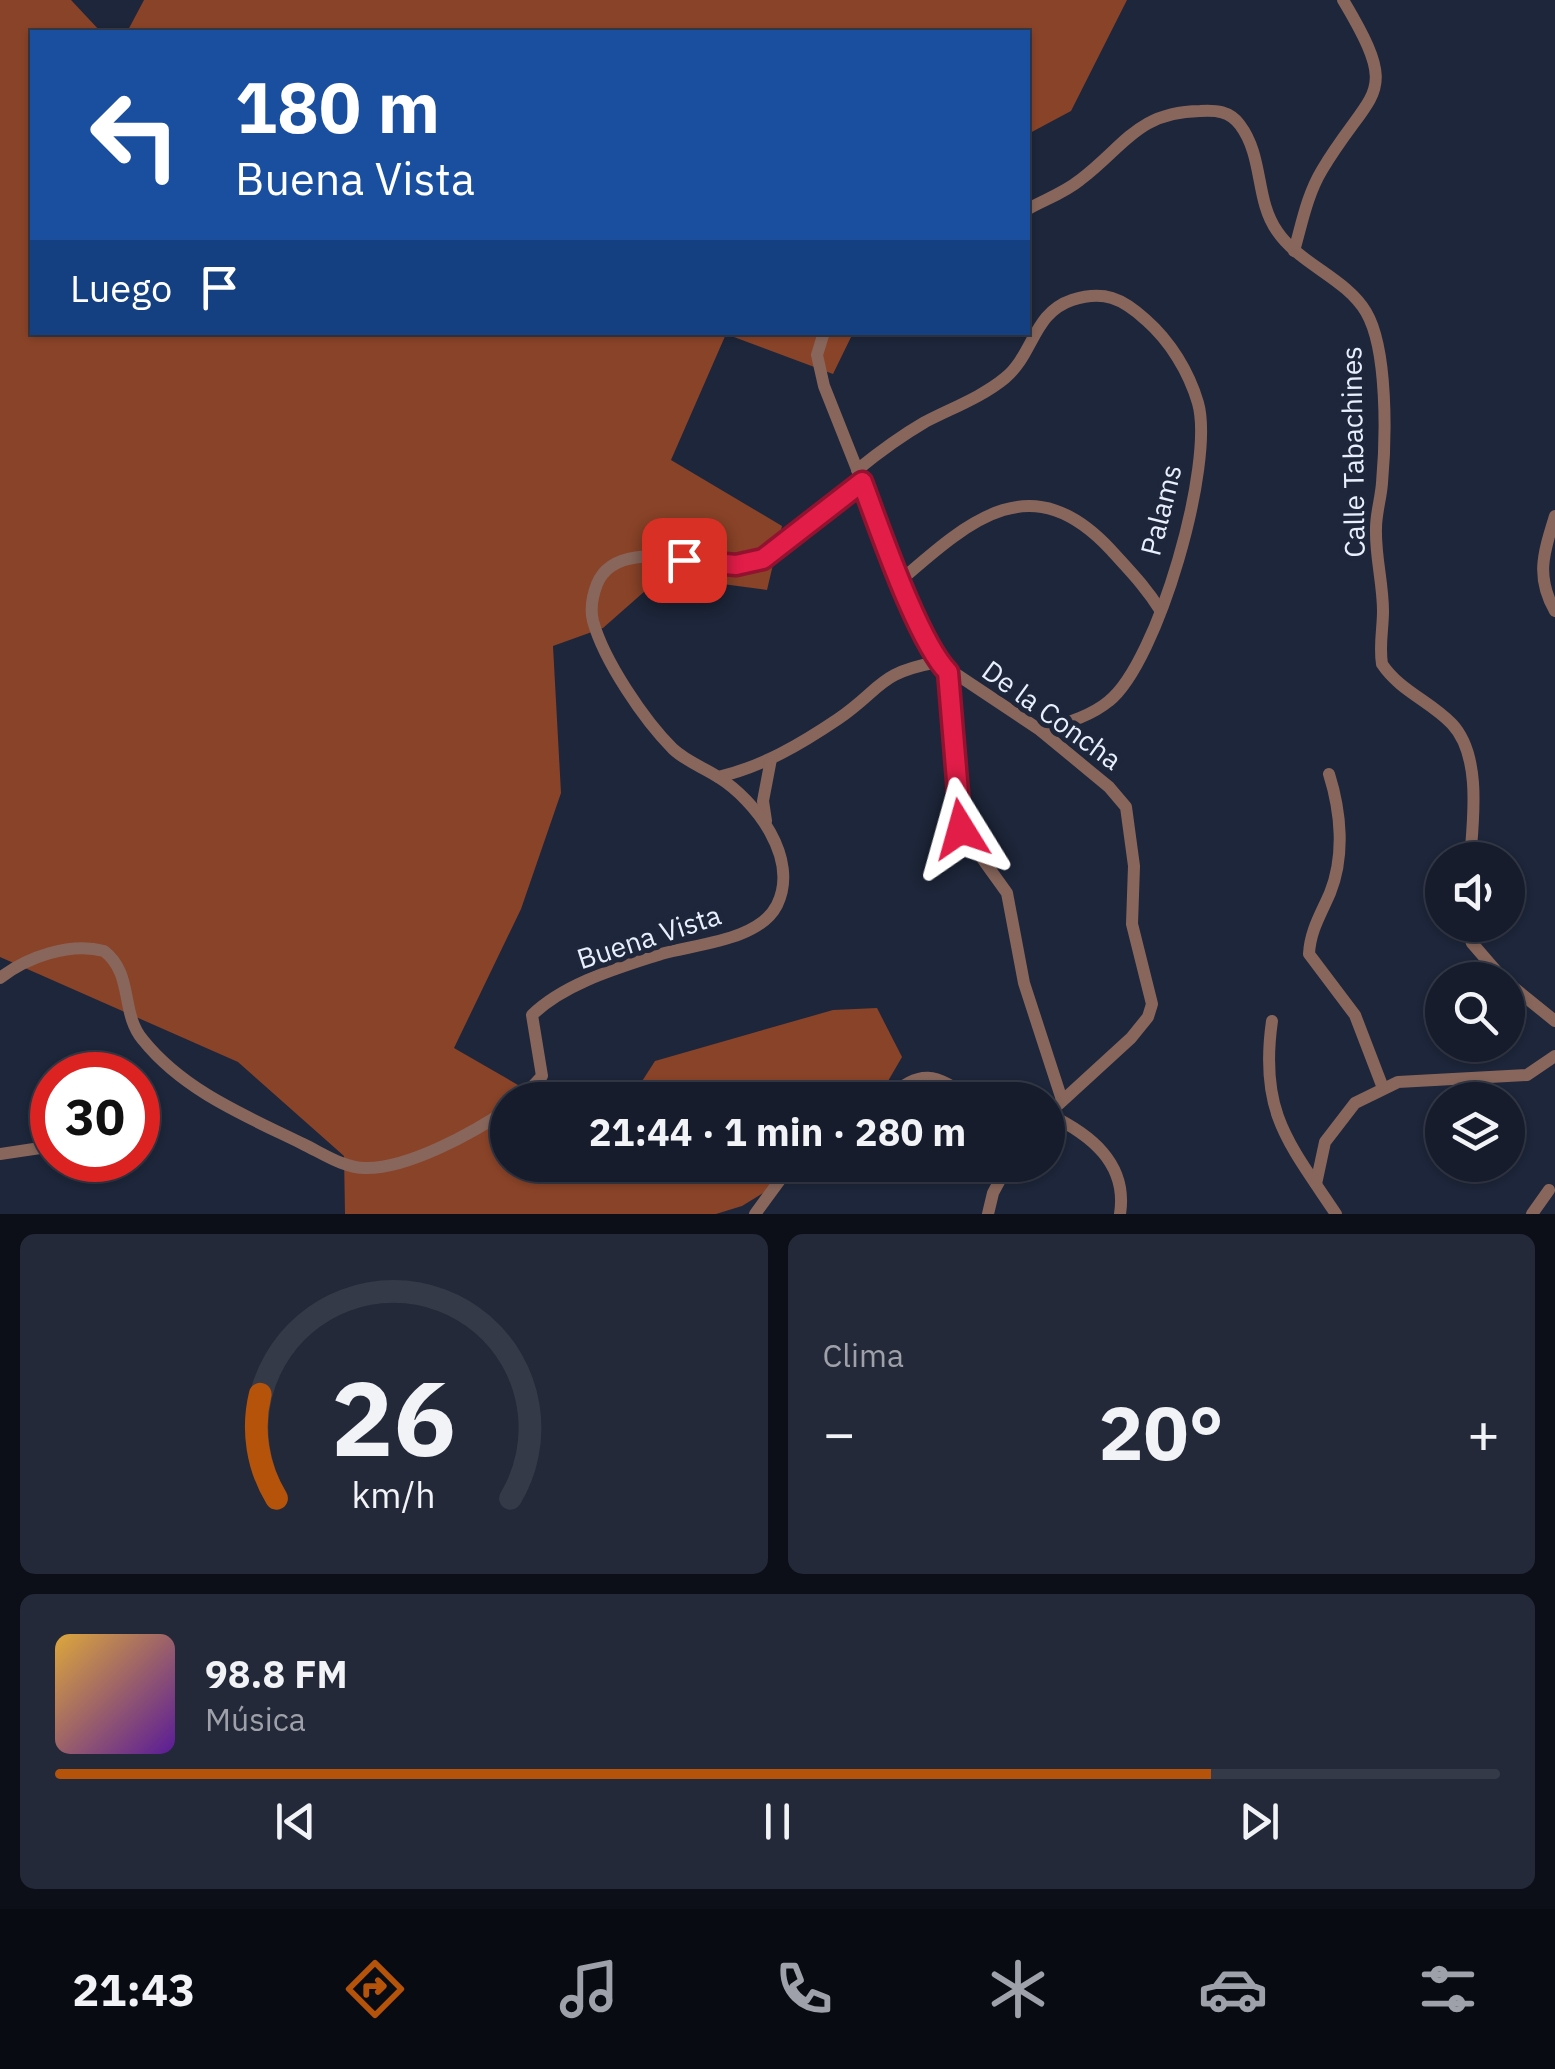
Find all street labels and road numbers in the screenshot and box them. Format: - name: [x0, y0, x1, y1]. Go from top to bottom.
- street label: Calle Tabachines: [1332, 346, 1373, 558]
- street label: Palams: [1131, 461, 1190, 559]
- street label: De la Concha: [975, 651, 1129, 778]
- street label: Buena Vista: [572, 896, 726, 977]

